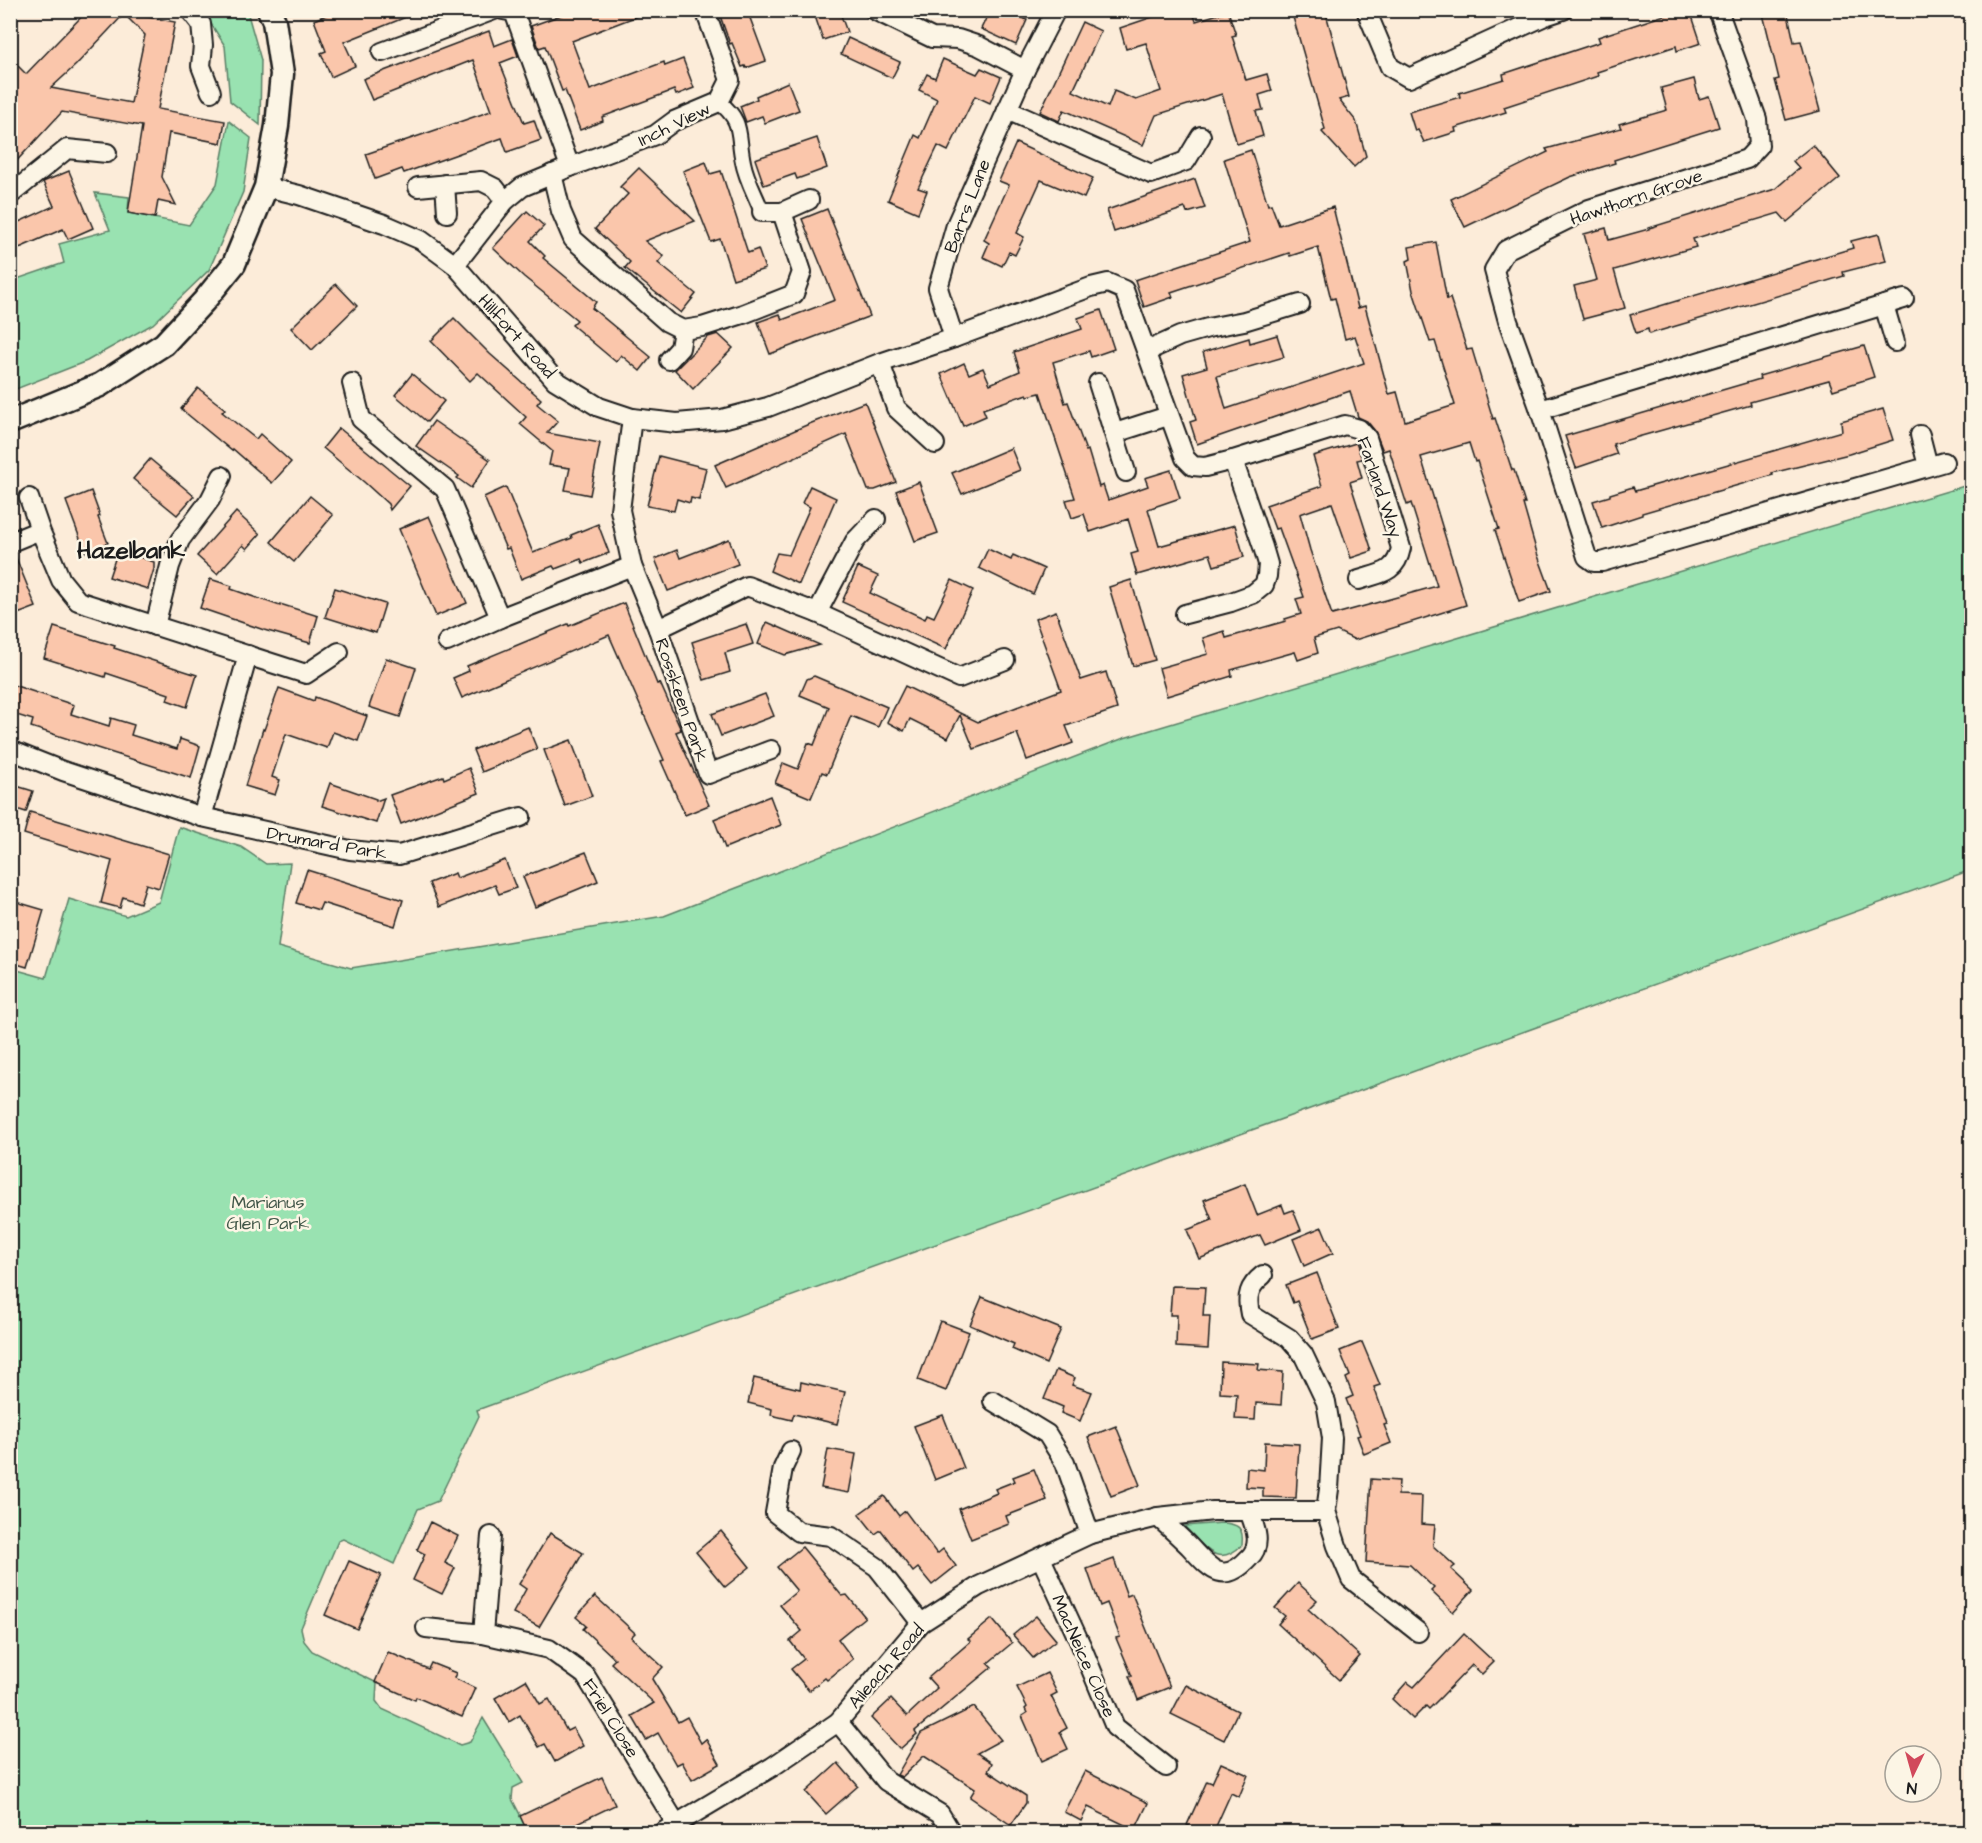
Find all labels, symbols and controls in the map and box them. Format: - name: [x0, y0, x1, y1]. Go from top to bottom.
- street label: Inch View: [634, 96, 715, 153]
- street label: Barrs Lane: [938, 156, 997, 257]
- street label: Hawthorn Grove: [1567, 163, 1706, 232]
- street label: Hillfort Road: [472, 289, 561, 384]
- street label: Farland Way: [1350, 433, 1408, 541]
- district label: Hazelbank: [77, 534, 185, 568]
- street label: Rosskeen Park: [649, 635, 714, 765]
- street label: Drumard Park: [265, 821, 389, 866]
- park label: Marianus Glen Park: [227, 1190, 309, 1236]
- street label: MacNeice Close: [1045, 1591, 1122, 1722]
- street label: Aileach Road: [843, 1619, 930, 1714]
- street label: Friel Close: [576, 1674, 645, 1763]
- north arrow: [1883, 1744, 1943, 1804]
- text: N: [1906, 1777, 1918, 1799]

